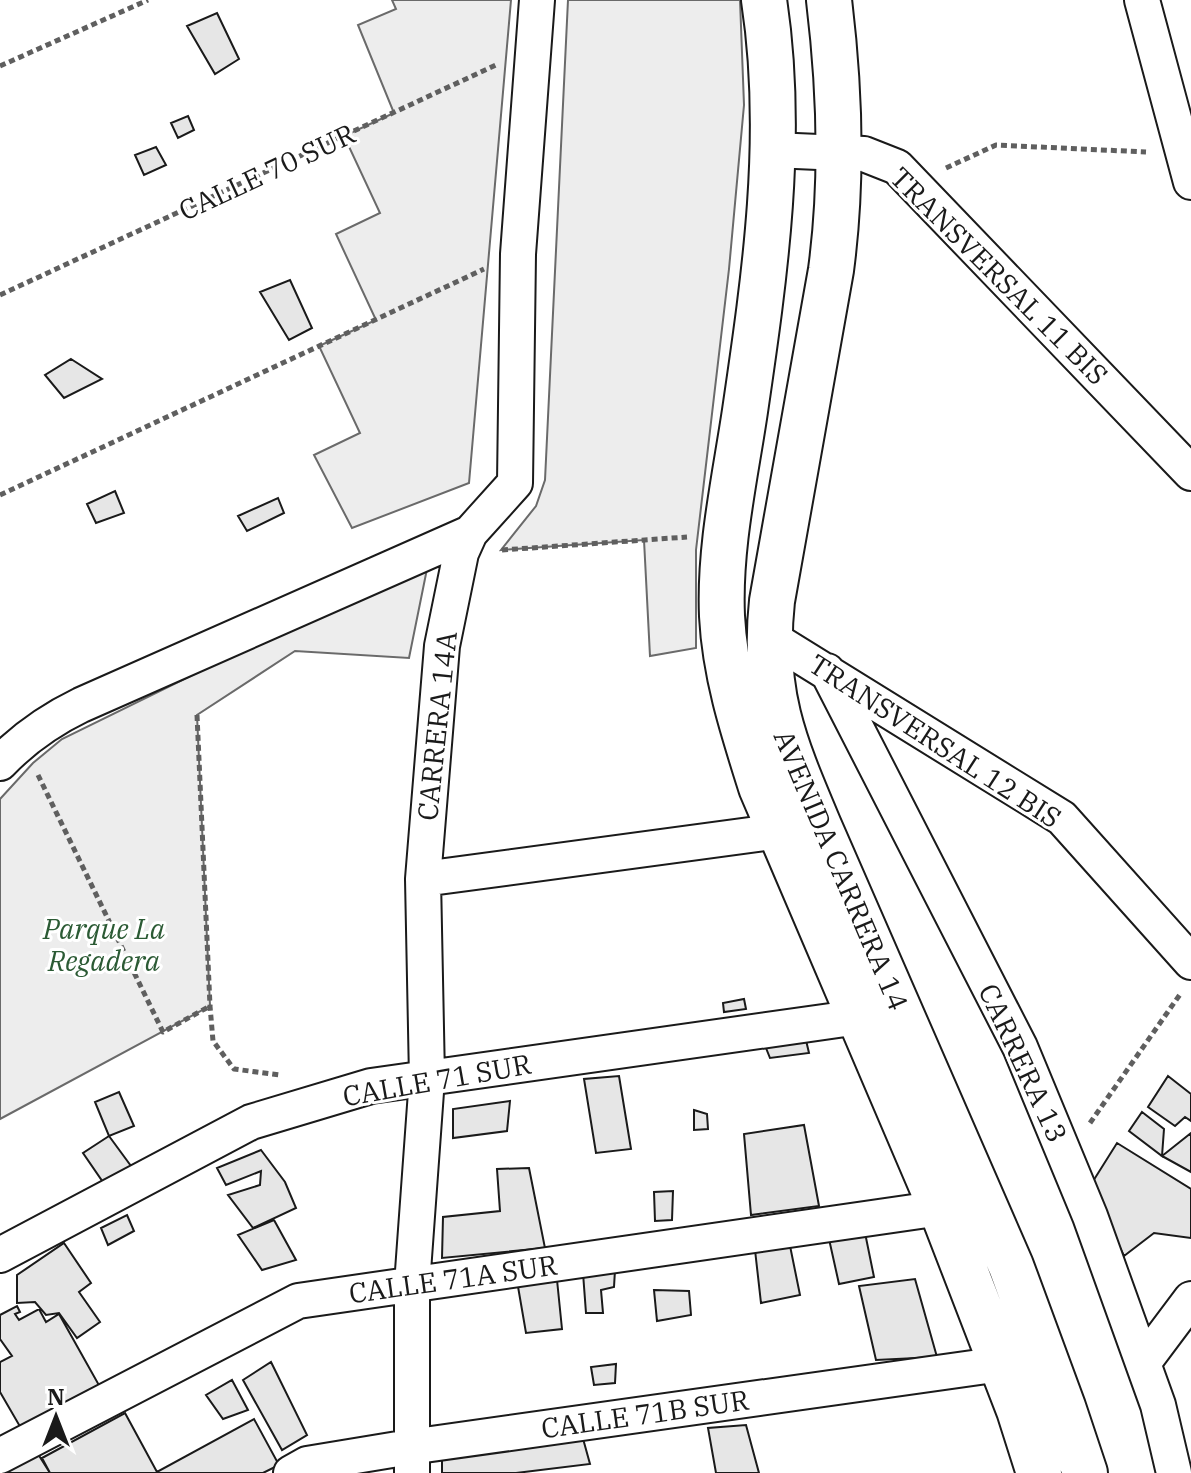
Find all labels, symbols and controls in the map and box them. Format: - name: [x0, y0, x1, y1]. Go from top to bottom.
- street label: CALLE 70 SUR: [173, 114, 361, 229]
- street label: TRANSVERSAL 11 BIS: [882, 159, 1116, 393]
- street label: CARRERA 14A: [408, 629, 465, 822]
- street label: TRANSVERSAL 12 BIS: [802, 645, 1068, 836]
- street label: AVENIDA CARRERA 14: [766, 724, 917, 1016]
- park label: Parque La Regadera: [42, 910, 165, 979]
- street label: CARRERA 13: [971, 978, 1076, 1148]
- street label: CALLE 71 SUR: [340, 1045, 534, 1114]
- street label: CALLE 71A SUR: [346, 1246, 560, 1311]
- north arrow: [16, 1377, 96, 1457]
- street label: CALLE 71B SUR: [539, 1381, 751, 1446]
- text: N: [47, 1382, 65, 1411]

